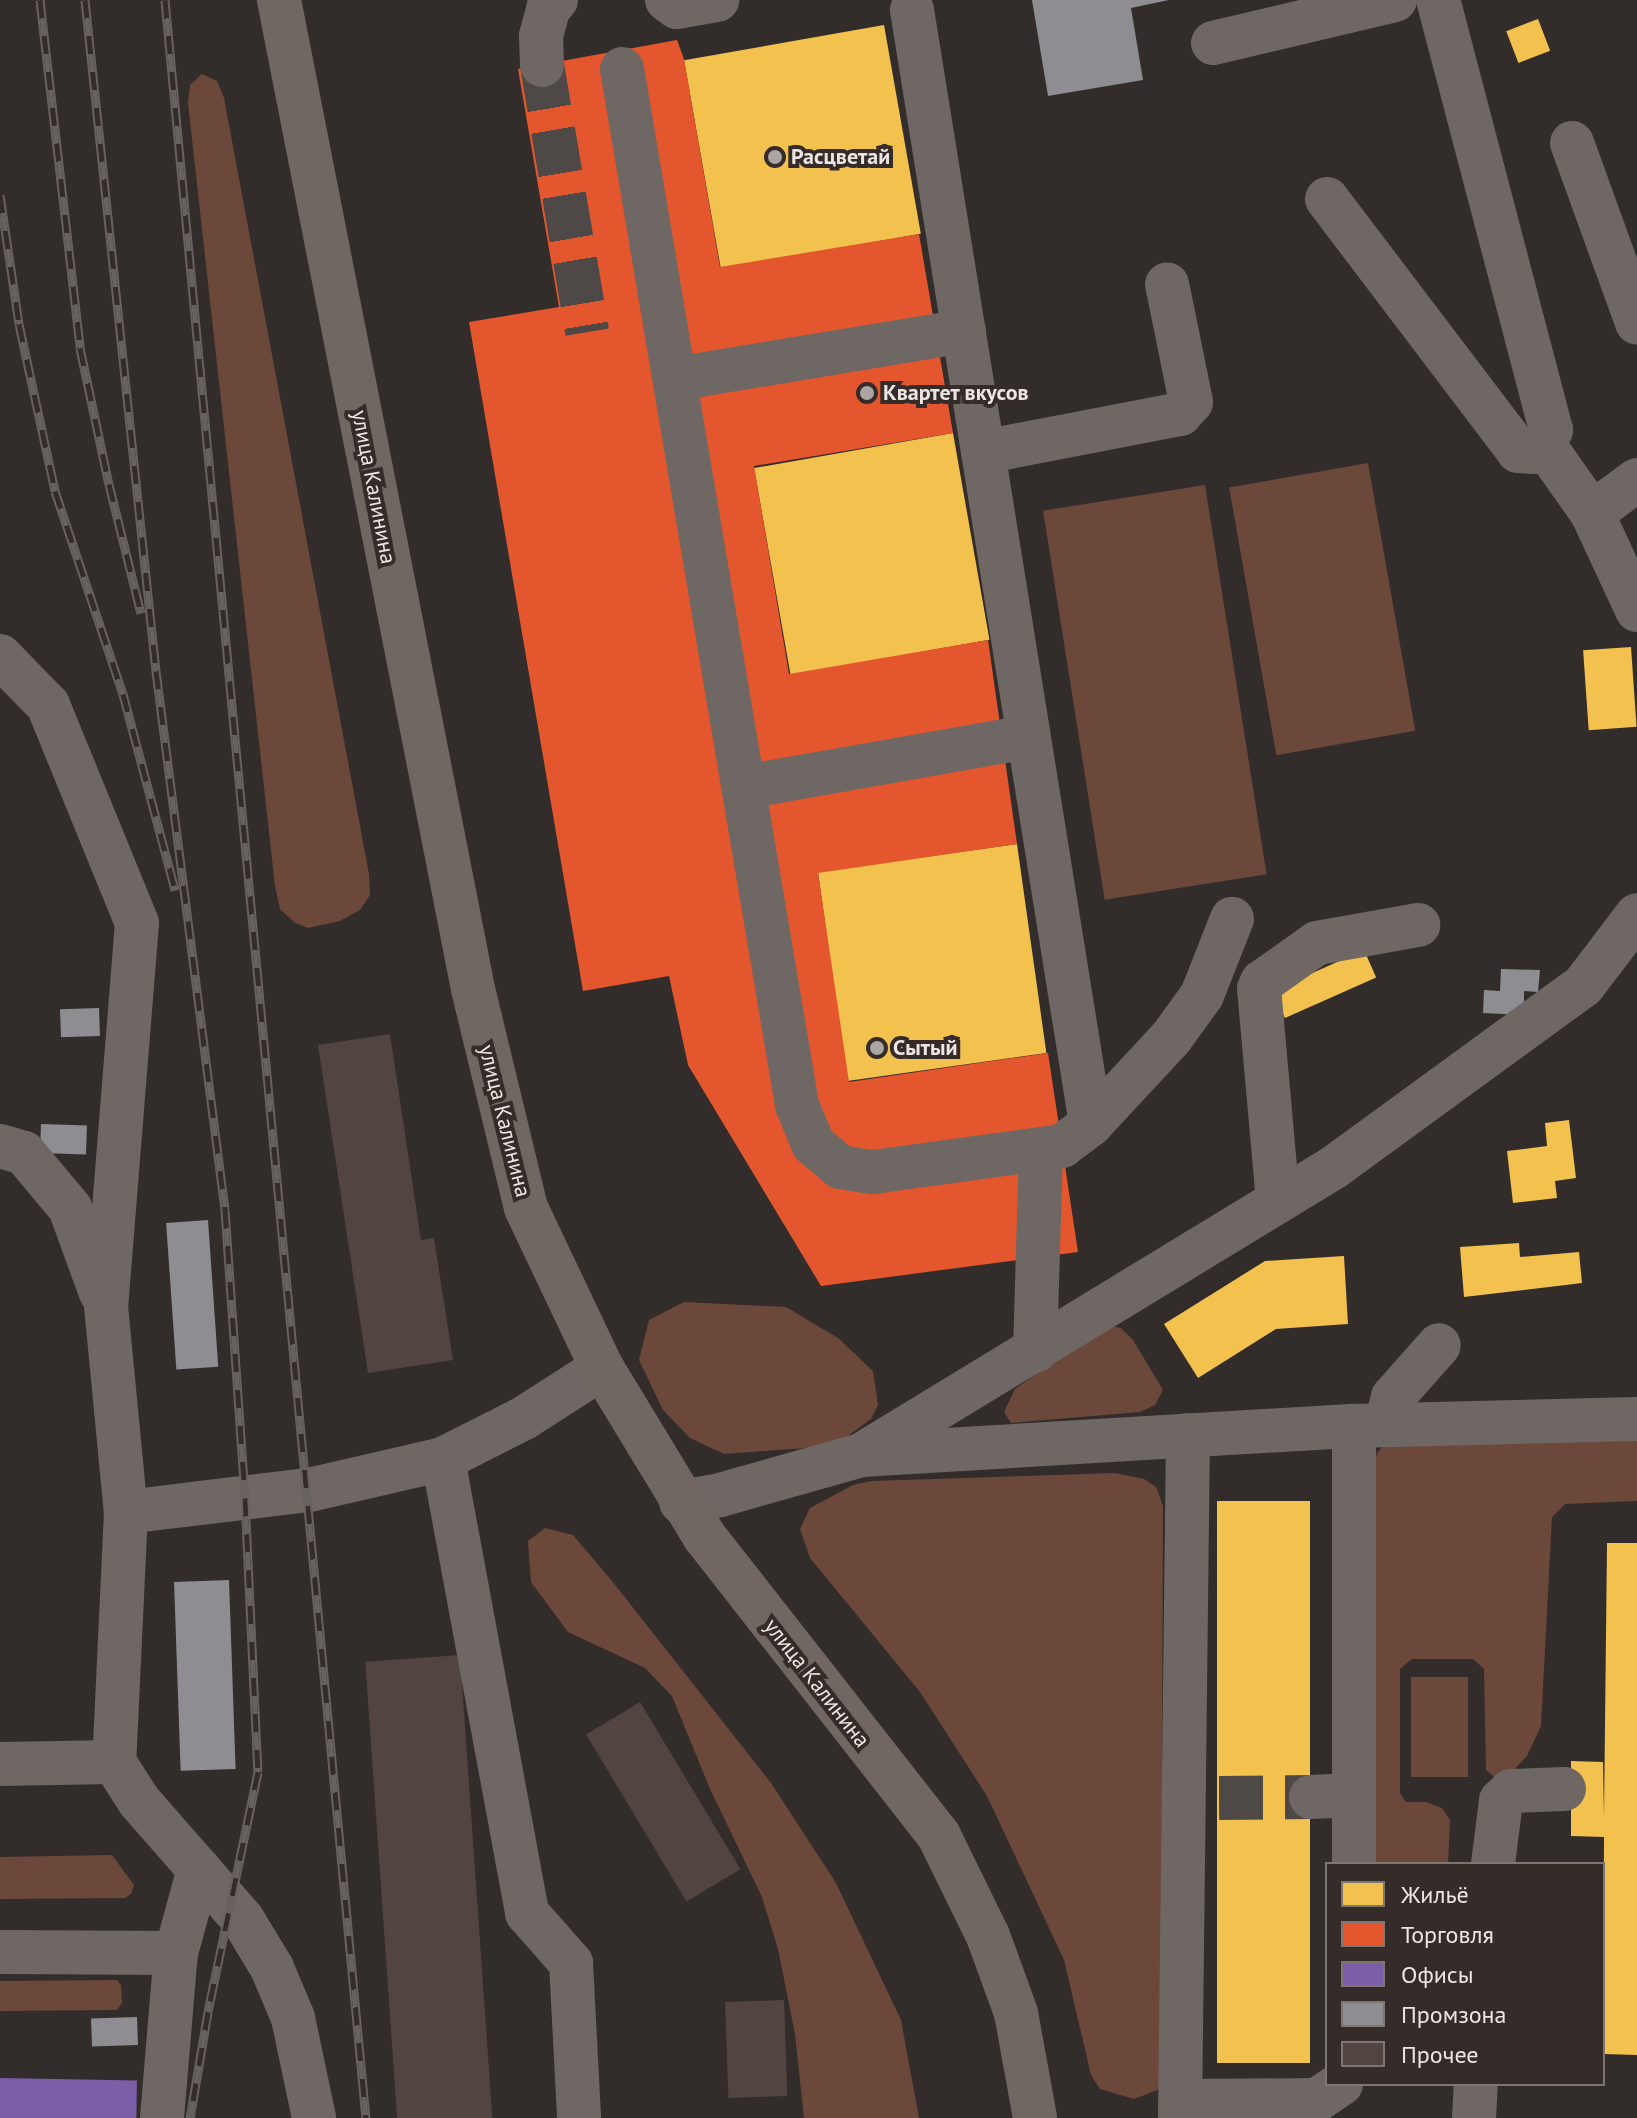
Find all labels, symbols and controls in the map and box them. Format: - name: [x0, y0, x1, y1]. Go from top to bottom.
- place label: Расцветай: [791, 144, 890, 170]
- marker: Расцветай: [766, 148, 784, 166]
- place label: Квартет вкусов: [883, 380, 1029, 406]
- marker: Квартет вкусов: [858, 384, 876, 402]
- street label: улица Калинина: [346, 408, 402, 566]
- place label: Сытый: [893, 1035, 957, 1061]
- marker: Сытый: [868, 1039, 886, 1057]
- street label: улица Калинина: [473, 1042, 537, 1200]
- street label: улица Калинина: [759, 1613, 875, 1753]
- legend: [1325, 1862, 1605, 2086]
- text: Жильё: [1401, 1879, 1469, 1910]
- text: Торговля: [1401, 1919, 1494, 1950]
- text: Офисы: [1401, 1959, 1474, 1990]
- text: Промзона: [1401, 1999, 1506, 2030]
- text: Прочее: [1401, 2039, 1479, 2070]

